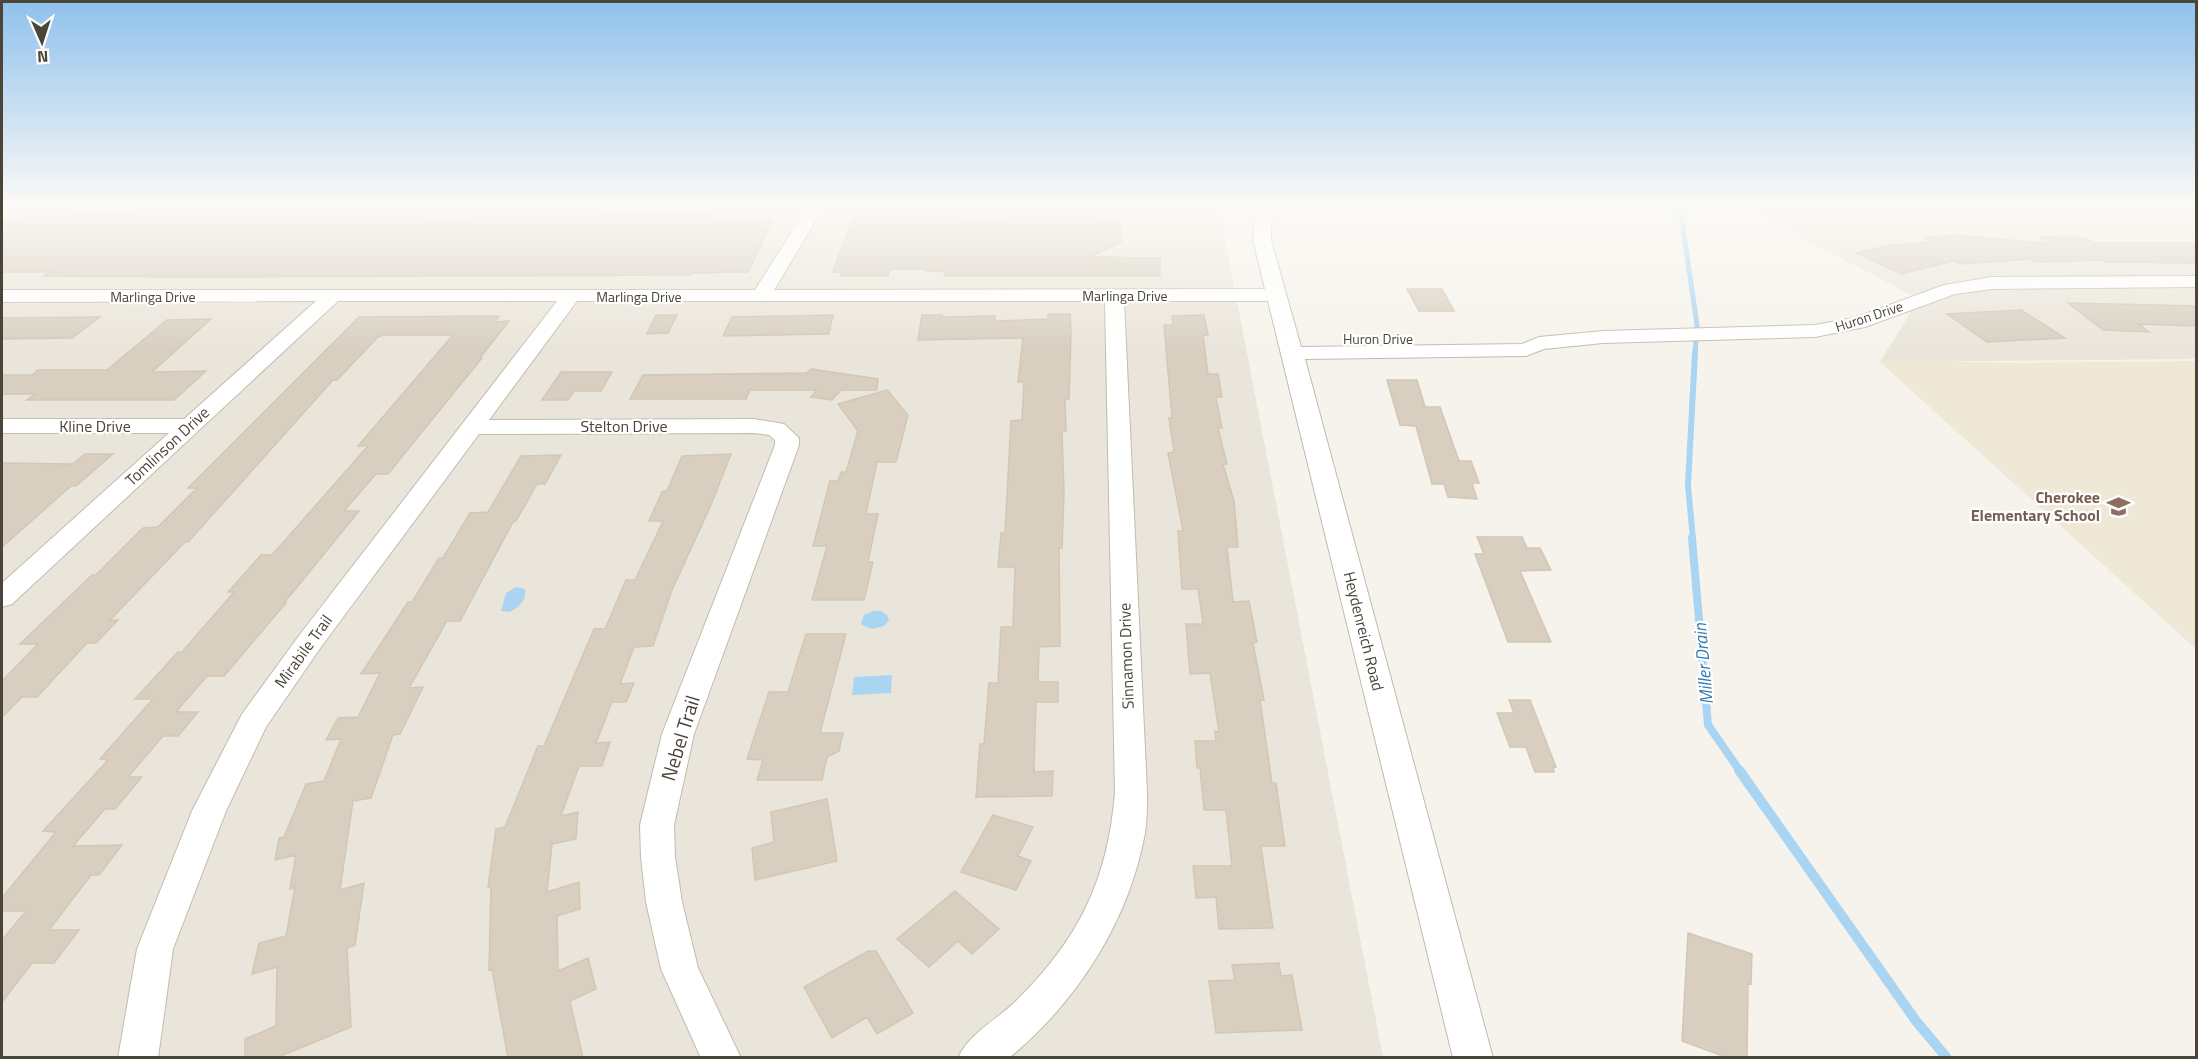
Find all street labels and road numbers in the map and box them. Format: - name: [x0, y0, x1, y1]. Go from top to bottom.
- street label: Marlinga Drive: [1082, 285, 1168, 306]
- street label: Marlinga Drive: [110, 286, 196, 307]
- street label: Marlinga Drive: [596, 286, 682, 307]
- street label: Huron Drive: [1832, 295, 1906, 337]
- street label: Huron Drive: [1343, 328, 1413, 349]
- street label: Tomlinson Drive: [119, 401, 215, 491]
- street label: Kline Drive: [59, 414, 131, 438]
- street label: Stelton Drive: [580, 414, 668, 438]
- street label: Heydenreich Road: [1338, 569, 1390, 693]
- street label: Sinnamon Drive: [1112, 602, 1140, 710]
- street label: Mirabile Trail: [268, 609, 338, 693]
- street label: Nebel Trail: [652, 691, 708, 785]

